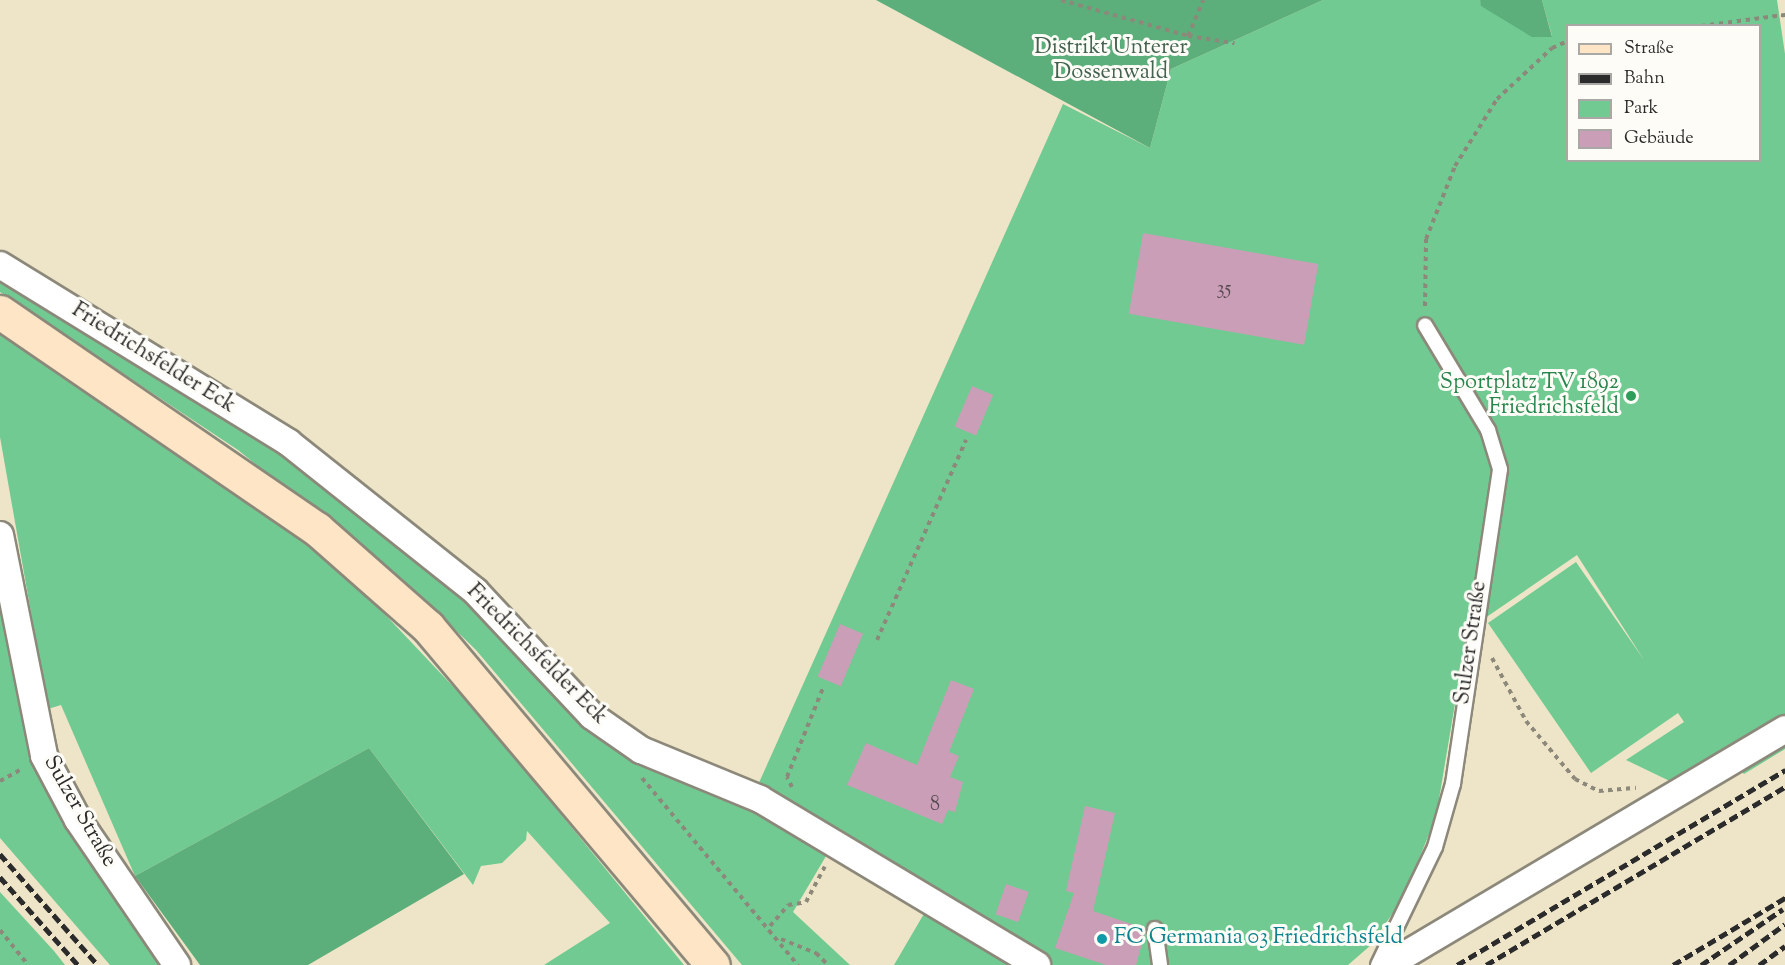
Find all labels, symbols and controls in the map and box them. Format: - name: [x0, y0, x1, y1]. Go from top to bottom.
- legend: [1566, 24, 1761, 162]
- park label: Distrikt Unterer Dossenwald: [1034, 35, 1188, 86]
- text: Straße: [1624, 36, 1674, 62]
- text: Bahn: [1624, 66, 1665, 92]
- text: Park: [1624, 96, 1658, 122]
- text: Gebäude: [1624, 126, 1694, 152]
- house number: 35: [1217, 277, 1231, 301]
- street label: Friedrichsfelder Eck: [66, 298, 240, 420]
- place label: Sportplatz TV 1892 Friedrichsfeld: [1440, 370, 1619, 422]
- marker: Sportplatz TV 1892 Friedrichsfeld: [1624, 389, 1638, 403]
- street label: Friedrichsfelder Eck: [460, 579, 612, 731]
- street label: Sulzer Straße: [1450, 580, 1494, 706]
- street label: Sulzer Straße: [36, 752, 122, 872]
- house number: 8: [930, 793, 940, 817]
- place label: FC Germania 03 Friedrichsfeld: [1114, 926, 1403, 952]
- marker: FC Germania 03 Friedrichsfeld: [1095, 932, 1109, 946]

